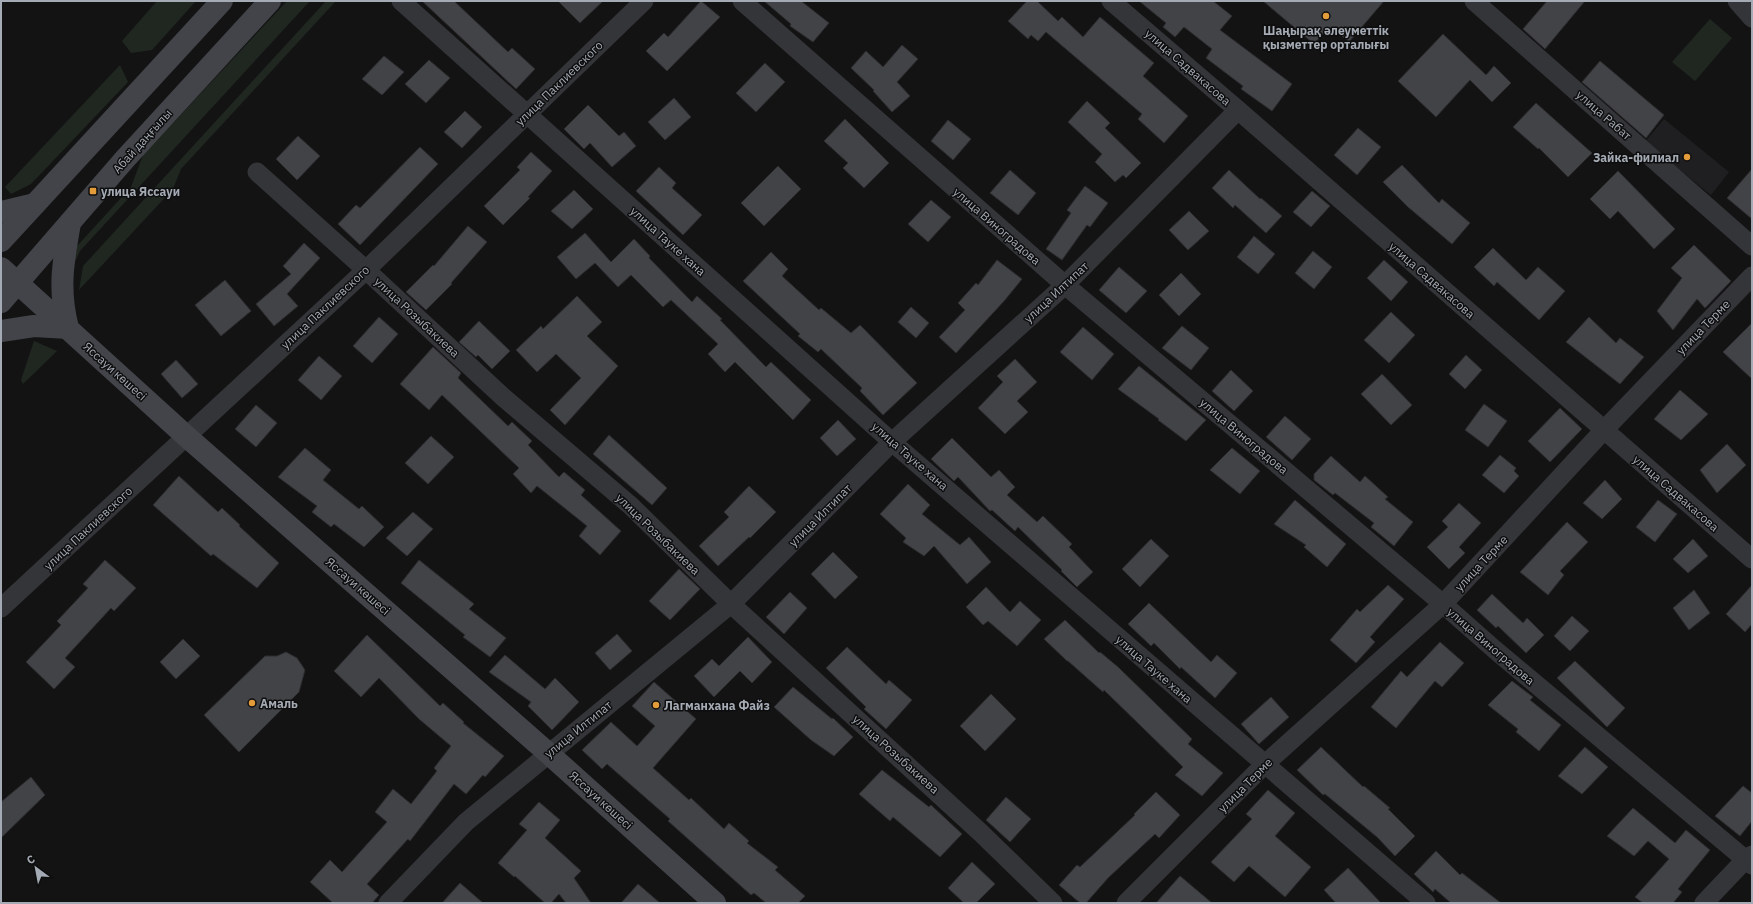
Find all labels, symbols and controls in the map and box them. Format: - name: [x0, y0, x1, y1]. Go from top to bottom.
- marker: Шаңырақ әлеуметтік қызметтер орталығы: [1321, 11, 1331, 21]
- place label: Шаңырақ әлеуметтік қызметтер орталығы: [1263, 23, 1389, 52]
- street label: улица Садвакасова: [1142, 26, 1235, 109]
- street label: улица Паклиевского: [512, 37, 606, 128]
- street label: улица Рабат: [1573, 87, 1635, 143]
- street label: Абай даңғылы: [109, 106, 175, 176]
- place label: Зайка-филиал: [1593, 150, 1679, 165]
- marker: Зайка-филиал: [1682, 152, 1692, 162]
- place label: улица Яссауи: [101, 184, 180, 199]
- street label: улица Виноградова: [950, 184, 1044, 268]
- marker: улица Яссауи: [88, 186, 98, 196]
- street label: улица Тауке хана: [627, 203, 709, 279]
- street label: улица Садвакасова: [1386, 239, 1479, 322]
- street label: улица Илтипат: [1021, 258, 1092, 326]
- street label: улица Паклиевского: [278, 262, 373, 352]
- street label: улица Розыбакиева: [371, 274, 463, 361]
- street label: улица Терме: [1673, 296, 1733, 358]
- street label: Яссауи көшесі: [80, 339, 150, 403]
- street label: улица Виноградова: [1197, 395, 1292, 478]
- street label: улица Тауке хана: [869, 419, 952, 494]
- street label: улица Садвакасова: [1630, 452, 1723, 535]
- street label: улица Илтипат: [785, 480, 855, 550]
- street label: улица Паклиевского: [41, 483, 136, 573]
- street label: улица Розыбакиева: [613, 490, 704, 578]
- street label: улица Терме: [1451, 532, 1511, 594]
- street label: Яссауи көшесі: [323, 554, 393, 618]
- street label: улица Виноградова: [1444, 604, 1538, 688]
- street label: улица Тауке хана: [1113, 632, 1196, 707]
- place label: Амаль: [260, 696, 298, 711]
- street label: улица Илтипат: [541, 697, 615, 761]
- marker: Амаль: [247, 698, 257, 708]
- place label: Лагманхана Файз: [664, 698, 770, 713]
- marker: Лагманхана Файз: [651, 700, 661, 710]
- street label: улица Розыбакиева: [850, 711, 943, 797]
- street label: улица Терме: [1215, 754, 1276, 815]
- street label: Яссауи көшесі: [566, 768, 636, 832]
- north arrow: [16, 848, 56, 888]
- text: С: [24, 852, 37, 867]

